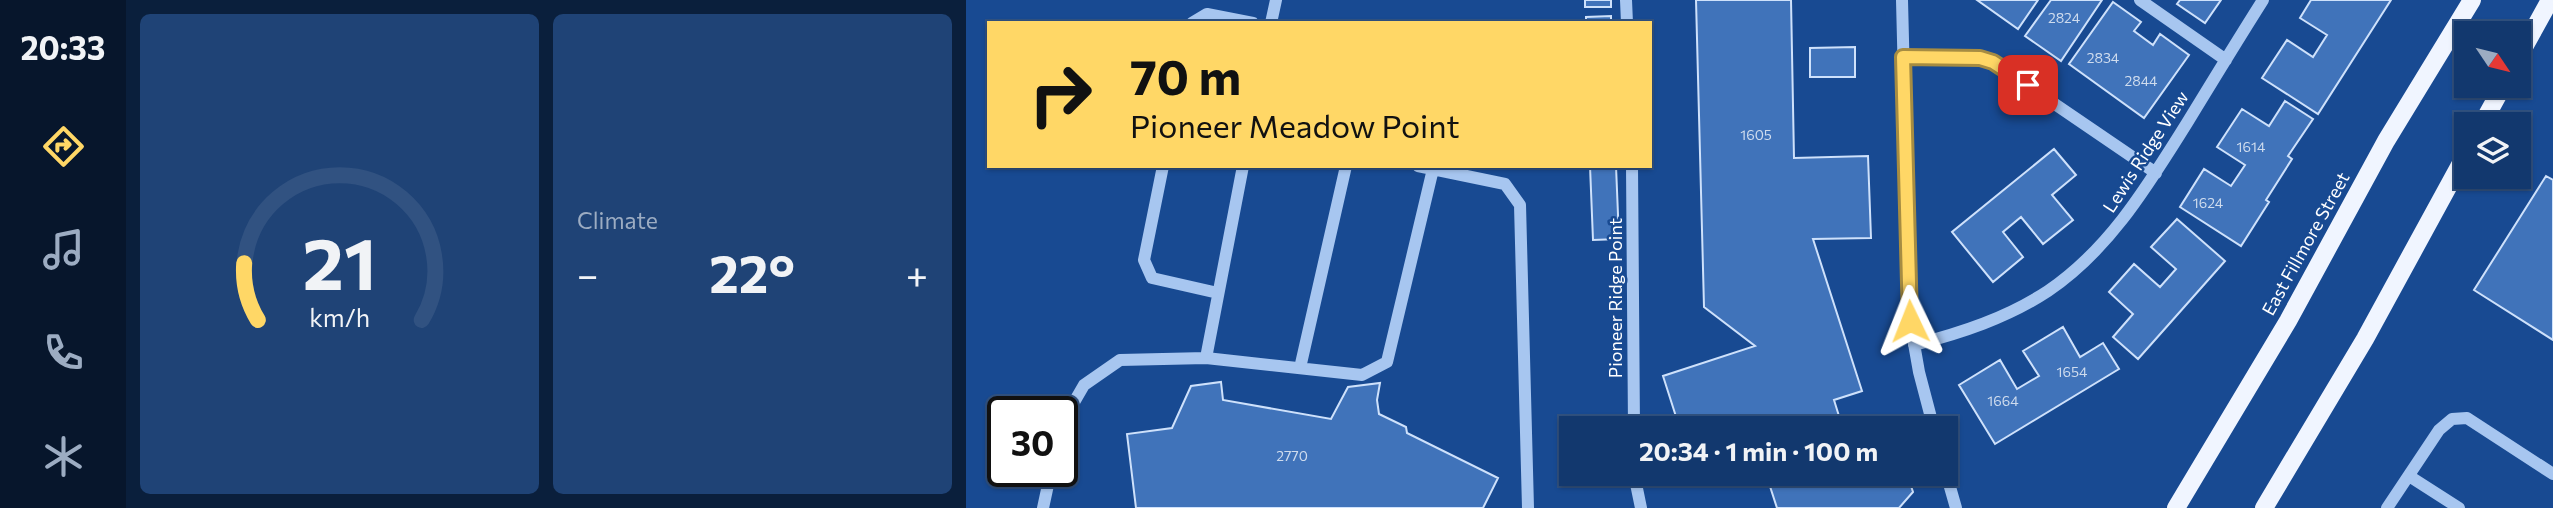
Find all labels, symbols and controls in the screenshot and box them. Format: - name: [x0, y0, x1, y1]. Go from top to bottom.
- house number: 2824: [2048, 9, 2081, 26]
- north arrow: [2454, 21, 2530, 98]
- map controls: [2454, 21, 2531, 189]
- text: 20:33: [21, 27, 105, 67]
- text: 70 m: [1130, 45, 1241, 105]
- icon: right: [1015, 49, 1106, 140]
- house number: 2834: [2087, 49, 2120, 66]
- pin: [1998, 55, 2058, 115]
- icon: arrive: [2009, 66, 2047, 104]
- house number: 2844: [2124, 72, 2158, 89]
- street label: Lewis Ridge View: [2098, 87, 2193, 216]
- text: Pioneer Meadow Point: [1130, 105, 1460, 145]
- button: layers: [2454, 112, 2531, 189]
- icon: directions: [39, 122, 88, 171]
- house number: 1605: [1740, 126, 1772, 143]
- house number: 1614: [2237, 138, 2266, 155]
- street label: East Fillmore Street: [2257, 168, 2354, 319]
- house number: 1624: [2193, 194, 2224, 211]
- text: Climate: [577, 206, 658, 234]
- text: 21: [302, 216, 377, 305]
- street label: Pioneer Ridge Point: [1604, 218, 1626, 378]
- icon: music: [39, 225, 88, 274]
- text: 22°: [709, 240, 795, 304]
- text: −: [577, 250, 599, 297]
- text: +: [906, 250, 928, 297]
- position arrow: [1873, 284, 1947, 358]
- text: km/h: [309, 302, 370, 332]
- icon: phone: [39, 328, 88, 377]
- house number: 1654: [2057, 363, 2088, 380]
- house number: 1664: [1987, 392, 2019, 409]
- speed limit sign: 30: [987, 396, 1078, 487]
- icon: climate: [39, 432, 88, 481]
- text: 20:34 · 1 min · 100 m: [1639, 435, 1878, 466]
- house number: 2770: [1276, 447, 1308, 464]

